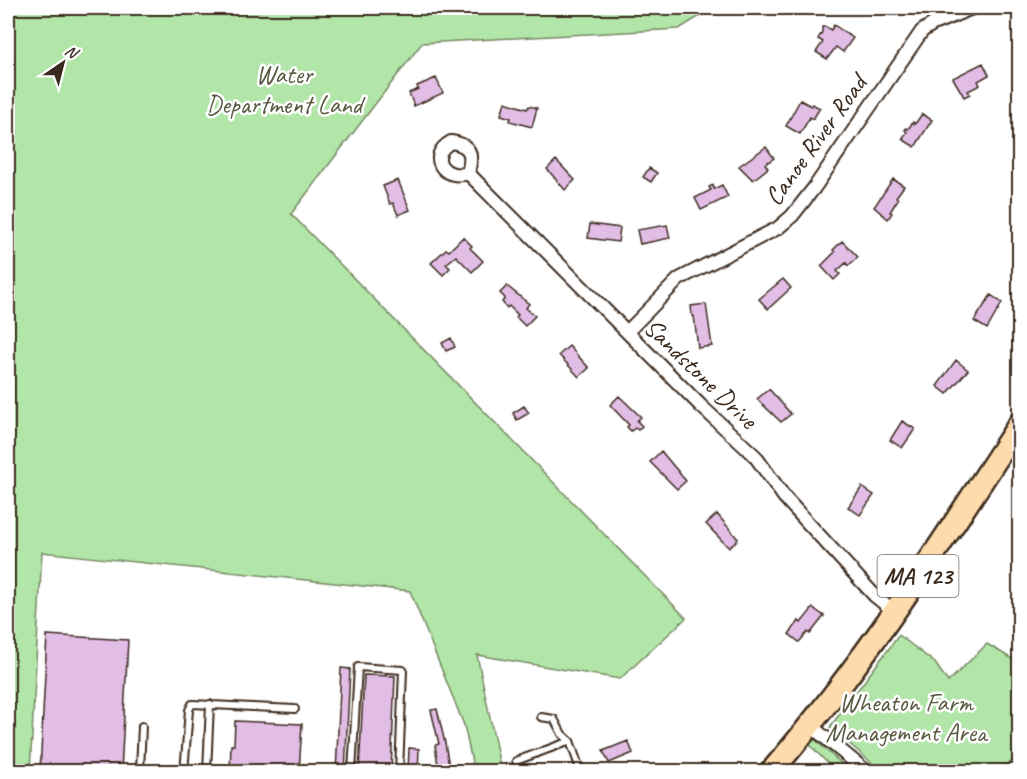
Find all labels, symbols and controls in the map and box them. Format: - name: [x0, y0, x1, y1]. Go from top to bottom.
- north arrow: [33, 33, 93, 93]
- text: N: [61, 40, 83, 64]
- park label: Water Department Land: [206, 58, 366, 121]
- street label: Canoe River Road: [757, 66, 876, 212]
- street label: Sandstone Drive: [637, 311, 765, 437]
- road number: MA 123: [878, 555, 958, 597]
- park label: Wheaton Farm Management Area: [825, 686, 989, 749]

